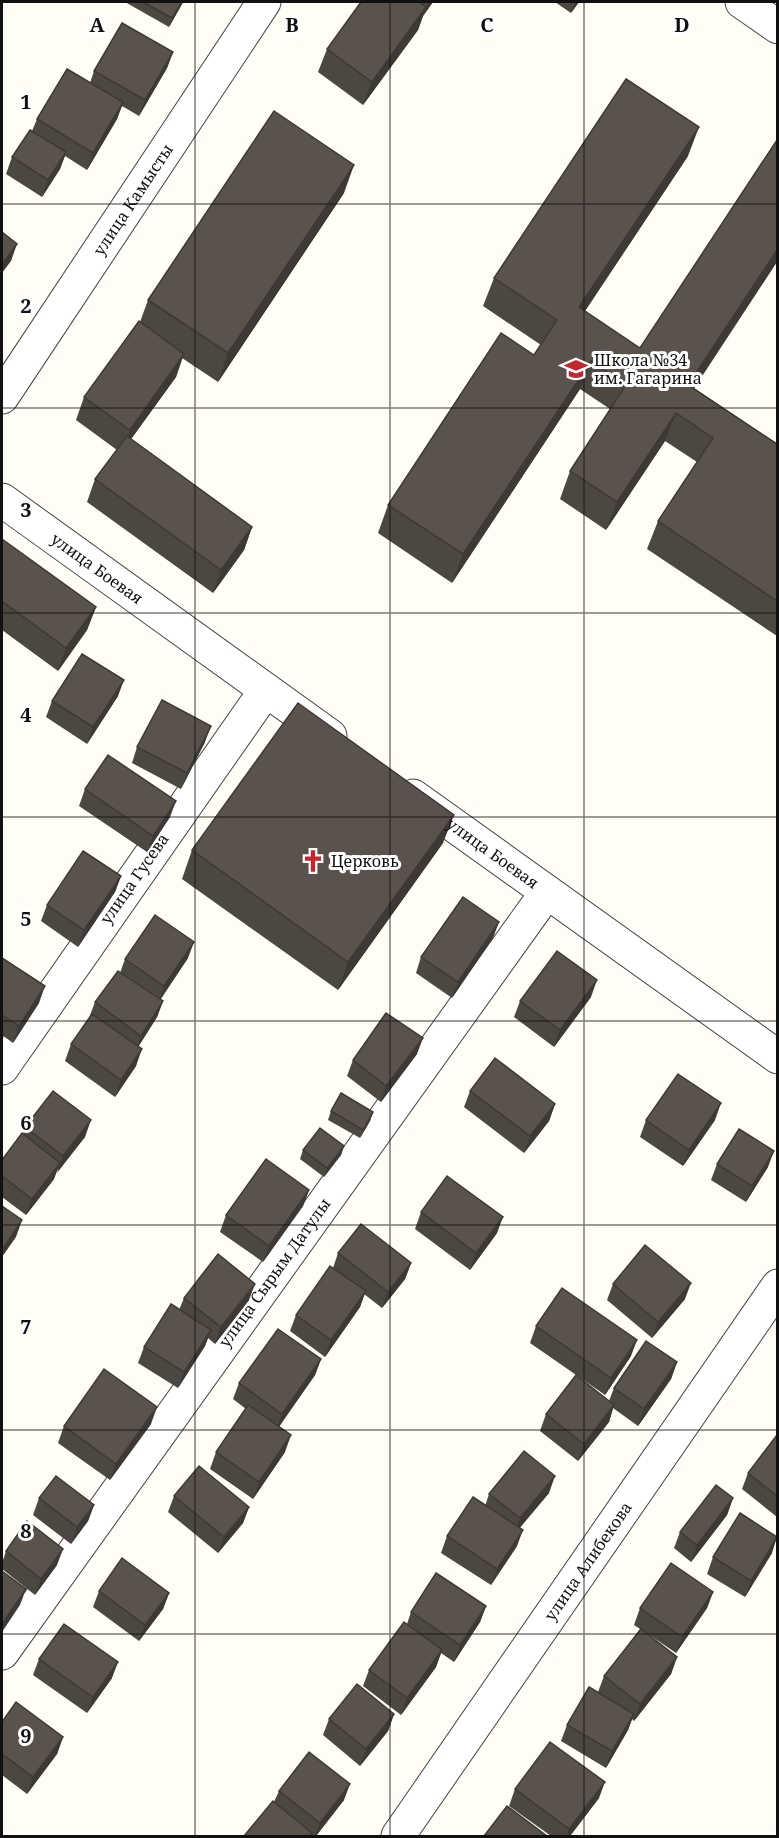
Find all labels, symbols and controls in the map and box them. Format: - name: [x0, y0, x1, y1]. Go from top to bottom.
- text: A: [89, 11, 105, 38]
- text: B: [285, 11, 299, 38]
- text: C: [480, 11, 494, 38]
- text: D: [674, 11, 690, 38]
- text: 1: [20, 88, 32, 115]
- street label: улица Камысты: [88, 139, 178, 260]
- text: 2: [20, 292, 32, 319]
- place label: Школа №34 им. Гагарина: [594, 349, 702, 389]
- school or university icon: Школа №34 им. Гагарина: [563, 356, 589, 382]
- text: 3: [20, 496, 32, 523]
- street label: улица Боевая: [46, 528, 147, 609]
- text: 4: [20, 701, 32, 728]
- street label: улица Боевая: [442, 812, 543, 894]
- street label: улица Гусева: [95, 829, 174, 928]
- church icon: Церковь: [300, 848, 326, 874]
- place label: Церковь: [331, 850, 399, 872]
- text: 5: [20, 905, 32, 932]
- text: 6: [20, 1109, 32, 1136]
- street label: улица Сырым Датулы: [214, 1193, 335, 1352]
- text: 7: [20, 1313, 32, 1340]
- street label: улица Алибекова: [539, 1497, 637, 1625]
- text: 8: [20, 1517, 32, 1544]
- text: 9: [20, 1722, 32, 1749]

